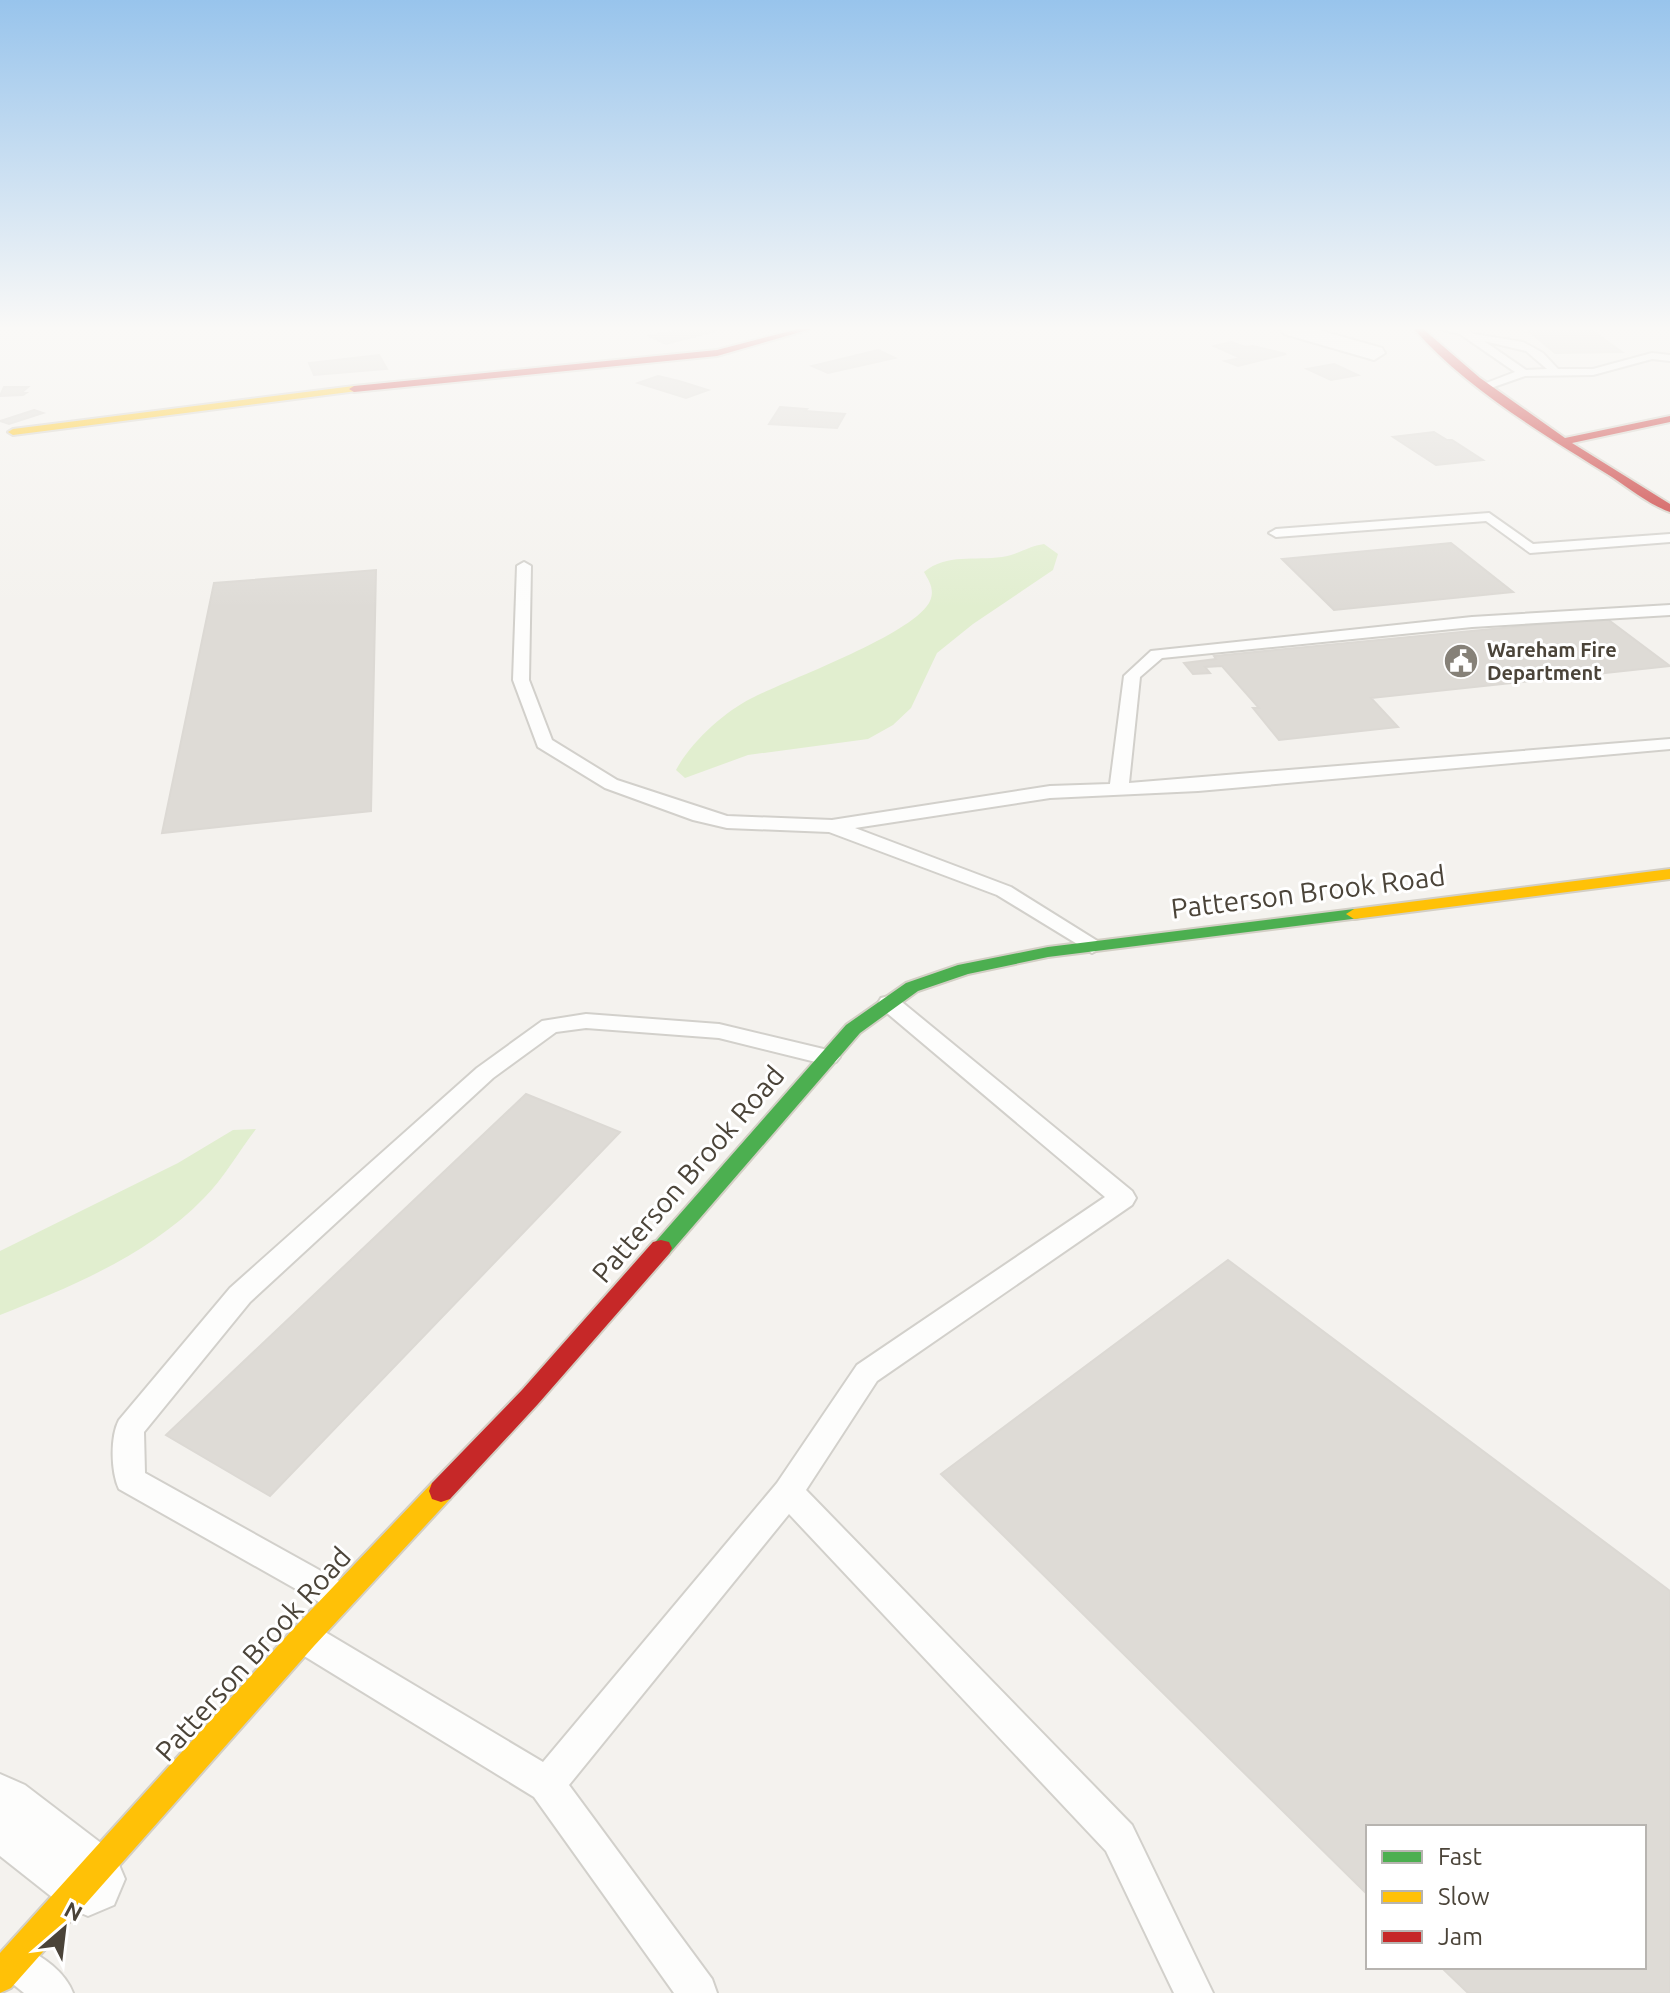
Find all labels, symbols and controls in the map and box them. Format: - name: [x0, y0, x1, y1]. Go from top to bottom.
- place label: Wareham Fire Department: [1487, 638, 1617, 684]
- public building icon: Wareham Fire Department: [1442, 642, 1480, 680]
- street label: Patterson Brook Road: [1169, 859, 1447, 924]
- street label: Patterson Brook Road: [585, 1059, 790, 1288]
- street label: Patterson Brook Road: [149, 1541, 357, 1767]
- legend: [1366, 1825, 1646, 1969]
- text: Fast: [1438, 1843, 1482, 1870]
- text: Slow: [1438, 1883, 1490, 1910]
- north arrow: [24, 1889, 104, 1969]
- text: N: [61, 1896, 87, 1926]
- text: Jam: [1438, 1923, 1483, 1950]

